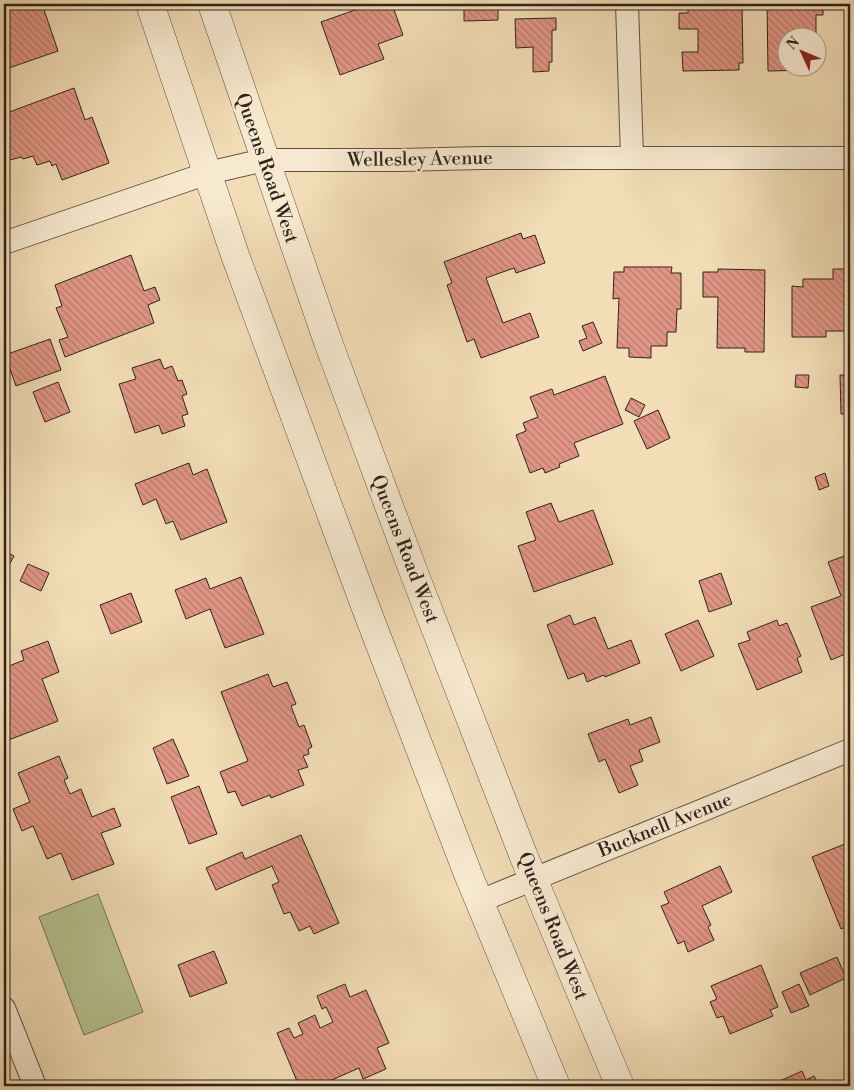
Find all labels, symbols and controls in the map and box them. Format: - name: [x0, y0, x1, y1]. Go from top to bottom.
- north arrow: [776, 28, 826, 78]
- text: N: [783, 33, 804, 54]
- street label: Queens Road West: [230, 90, 304, 246]
- street label: Wellesley Avenue: [346, 146, 493, 172]
- street label: Queens Road West: [366, 471, 444, 627]
- street label: Bucknell Avenue: [594, 787, 736, 863]
- street label: Queens Road West: [512, 849, 594, 1004]

